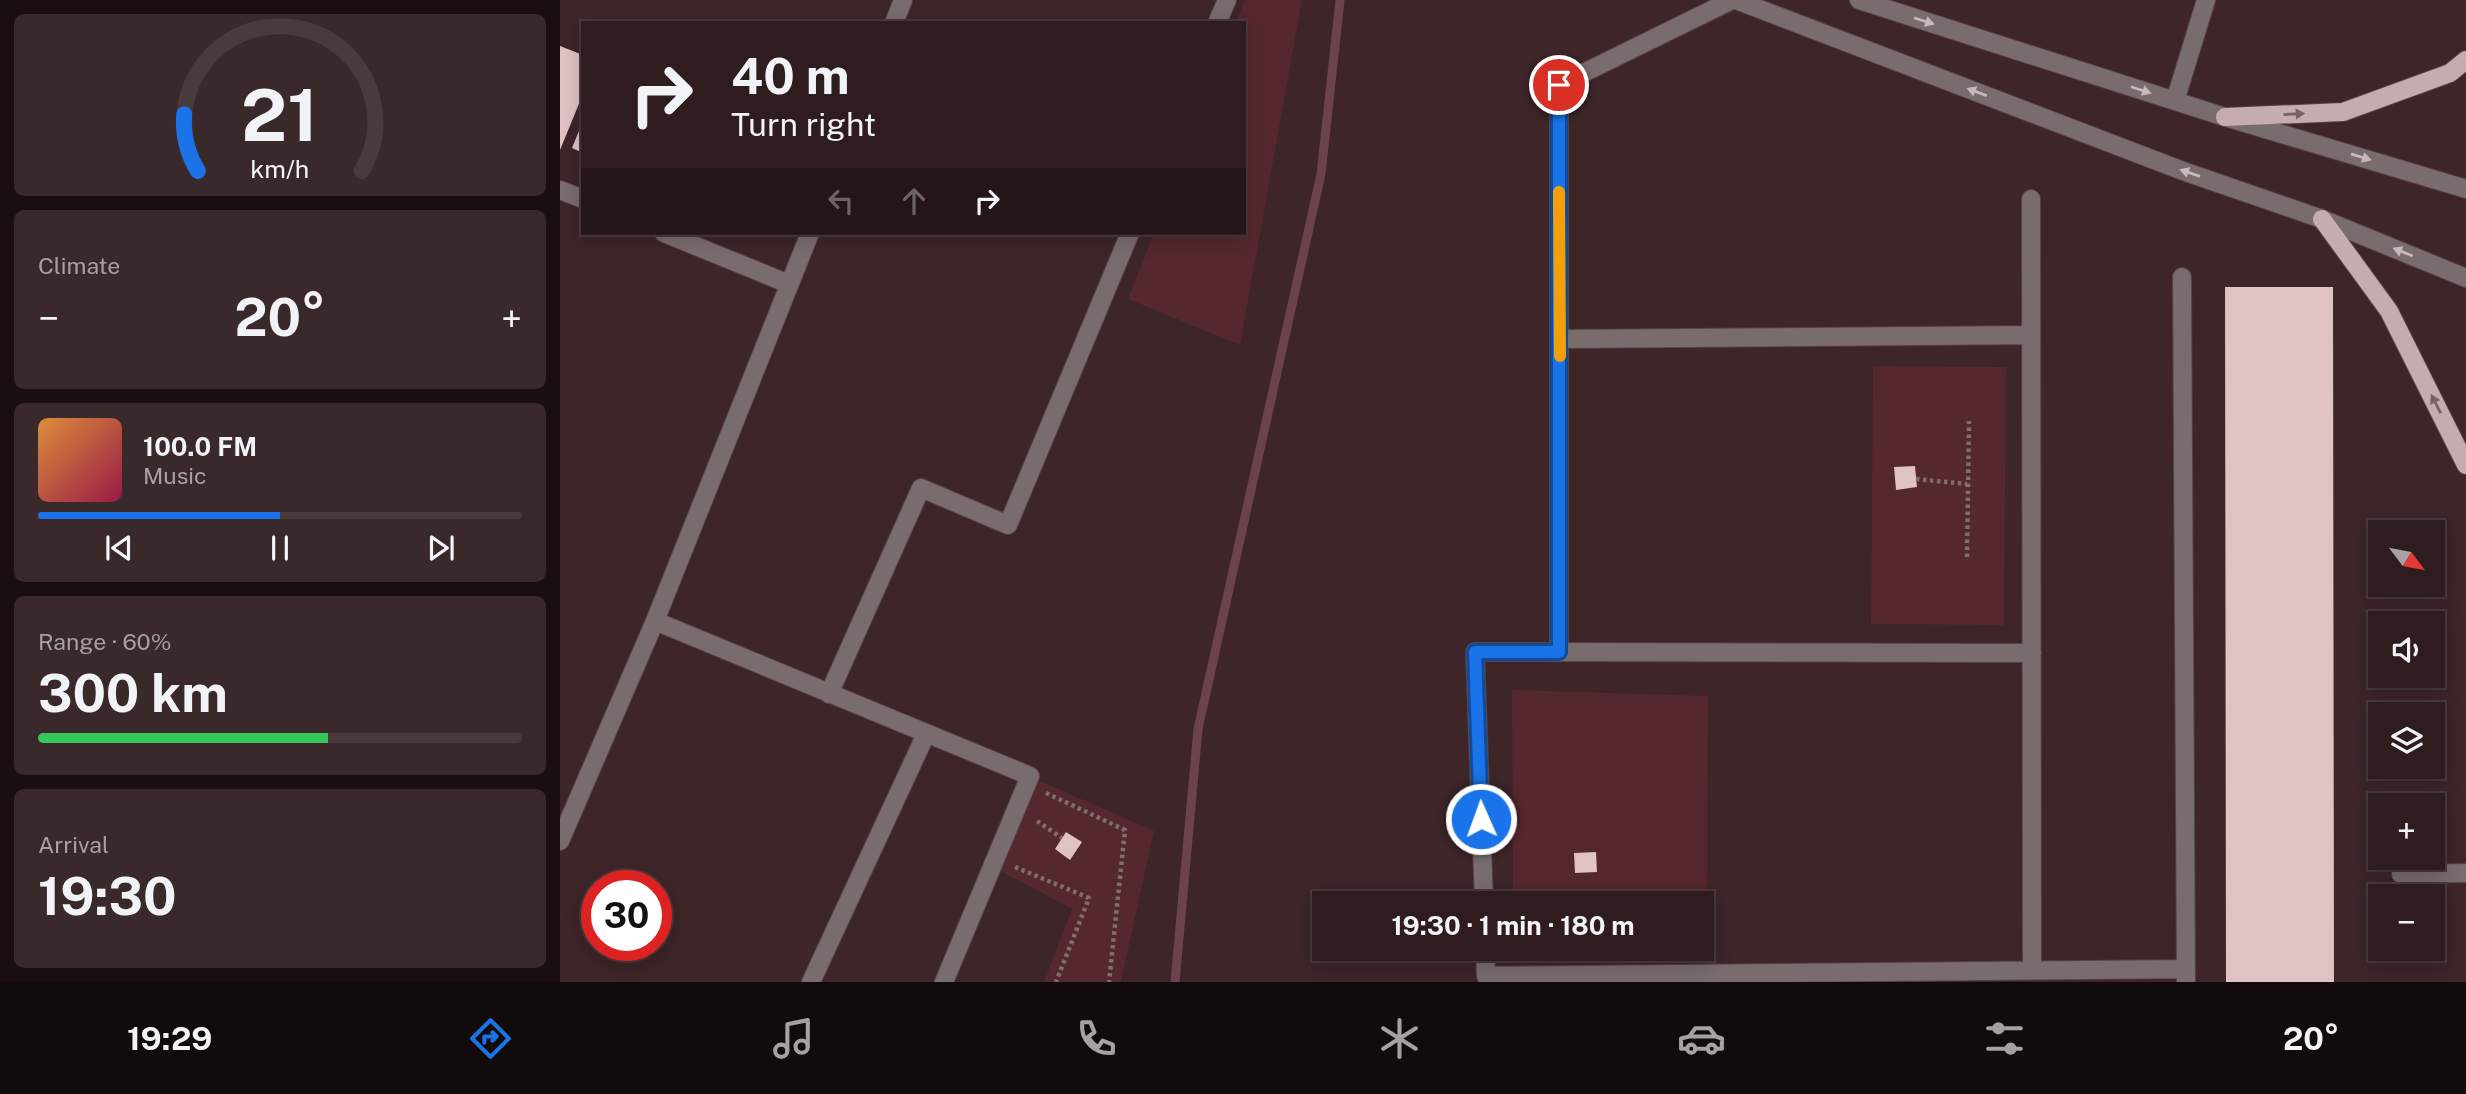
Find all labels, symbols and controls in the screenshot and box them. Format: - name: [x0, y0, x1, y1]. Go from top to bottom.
- one-way arrow: [1914, 16, 1935, 26]
- text: 40 m: [731, 47, 850, 105]
- icon: right: [616, 49, 707, 140]
- pin: [1529, 55, 1589, 115]
- icon: arrive: [1540, 66, 1578, 104]
- text: 21: [241, 72, 319, 157]
- one-way arrow: [2130, 85, 2151, 96]
- one-way arrow: [1966, 87, 1987, 98]
- text: Turn right: [731, 106, 876, 143]
- one-way arrow: [2283, 108, 2305, 119]
- one-way arrow: [2351, 153, 2372, 163]
- text: km/h: [251, 154, 309, 184]
- one-way arrow: [2179, 167, 2200, 178]
- icon: left: [822, 182, 860, 220]
- icon: ahead: [895, 182, 933, 220]
- icon: right: [968, 182, 1006, 220]
- one-way arrow: [2393, 246, 2413, 258]
- text: Climate: [38, 252, 120, 279]
- text: 20°: [234, 287, 326, 348]
- text: −: [38, 296, 59, 341]
- text: +: [501, 296, 522, 341]
- one-way arrow: [2430, 394, 2441, 414]
- text: 100.0 FM: [143, 431, 257, 462]
- text: Music: [143, 462, 207, 489]
- north arrow: [2368, 520, 2445, 597]
- map controls: [2368, 520, 2445, 961]
- icon: previous: [100, 529, 138, 567]
- icon: pause: [261, 529, 299, 567]
- icon: next: [422, 529, 460, 567]
- button: sound: [2368, 611, 2445, 688]
- text: Range · 60%: [38, 628, 171, 655]
- text: 300 km: [38, 663, 228, 724]
- button: layers: [2368, 702, 2445, 779]
- position arrow: [1444, 782, 1518, 856]
- button: +: [2368, 793, 2445, 870]
- text: Arrival: [38, 831, 109, 858]
- text: 19:30: [38, 866, 176, 927]
- speed limit sign: 30: [581, 870, 672, 961]
- button: −: [2368, 884, 2445, 961]
- text: 19:30 · 1 min · 180 m: [1391, 910, 1635, 941]
- icon: directions: [466, 1014, 515, 1063]
- icon: music: [769, 1014, 818, 1063]
- icon: phone: [1072, 1014, 1121, 1063]
- icon: climate: [1375, 1014, 1424, 1063]
- icon: car: [1677, 1014, 1726, 1063]
- icon: filters: [1980, 1014, 2029, 1063]
- text: 19:29: [127, 1020, 212, 1057]
- text: 20°: [2283, 1020, 2339, 1057]

